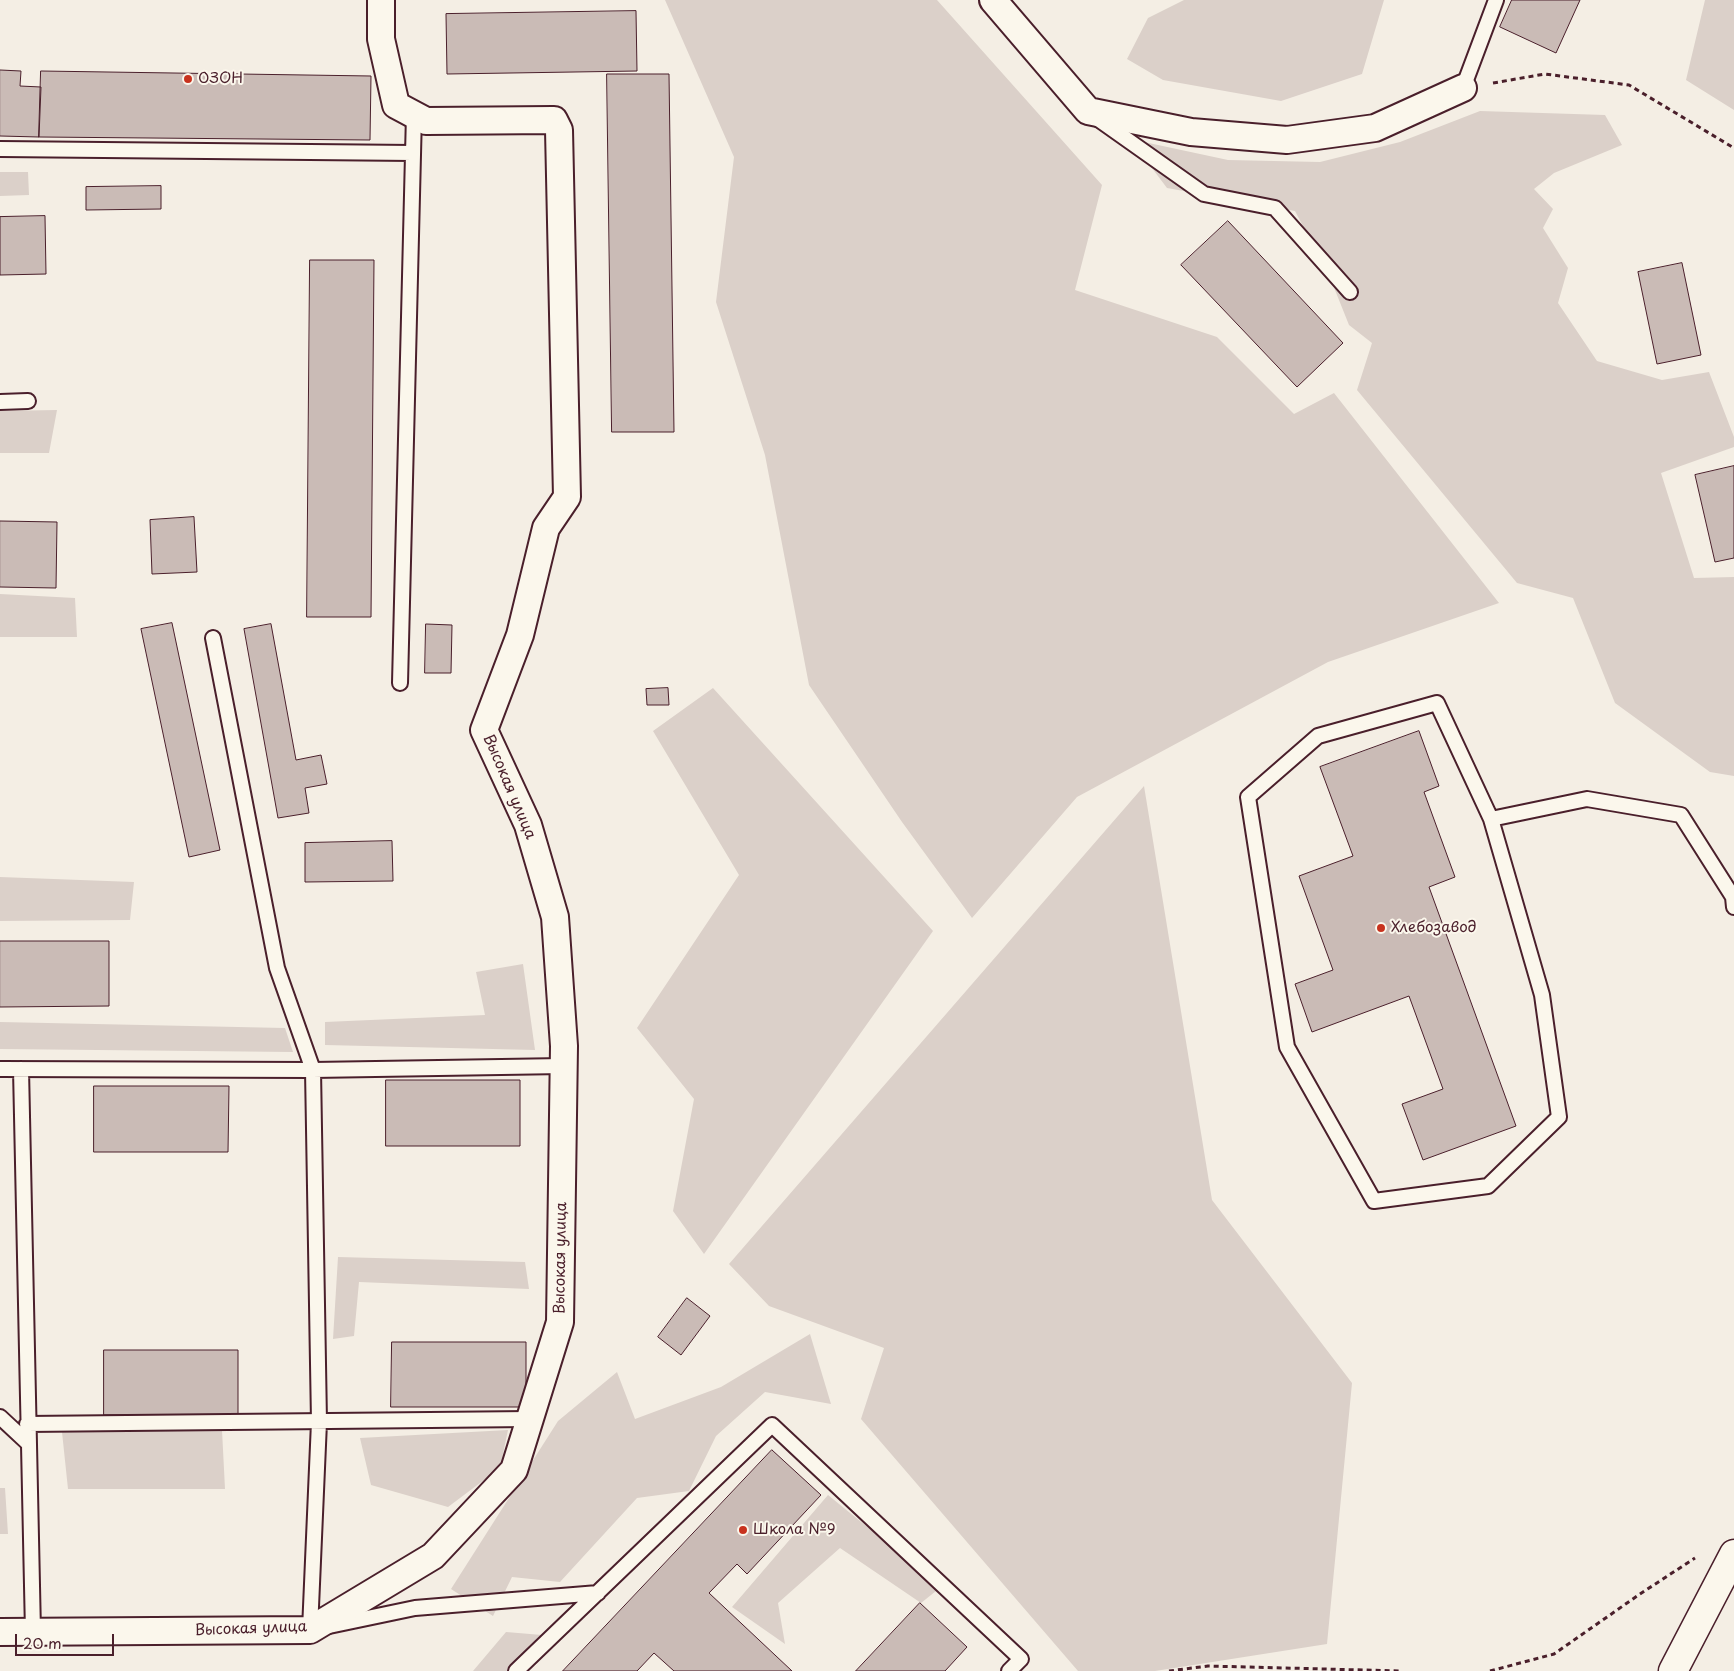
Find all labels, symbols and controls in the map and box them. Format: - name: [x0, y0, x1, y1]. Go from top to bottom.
- place label: ОЗОН: [198, 70, 243, 88]
- marker: ОЗОН: [182, 73, 194, 85]
- street label: Высокая улица: [479, 732, 539, 842]
- place label: Хлебозавод: [1391, 919, 1477, 937]
- marker: Хлебозавод: [1375, 922, 1387, 934]
- street label: Высокая улица: [551, 1202, 571, 1314]
- place label: Школа №9: [753, 1521, 835, 1539]
- marker: Школа №9: [737, 1524, 749, 1536]
- street label: Высокая улица: [195, 1618, 307, 1640]
- scale bar: [18, 1624, 116, 1656]
- text: 20 m: [23, 1631, 62, 1654]

